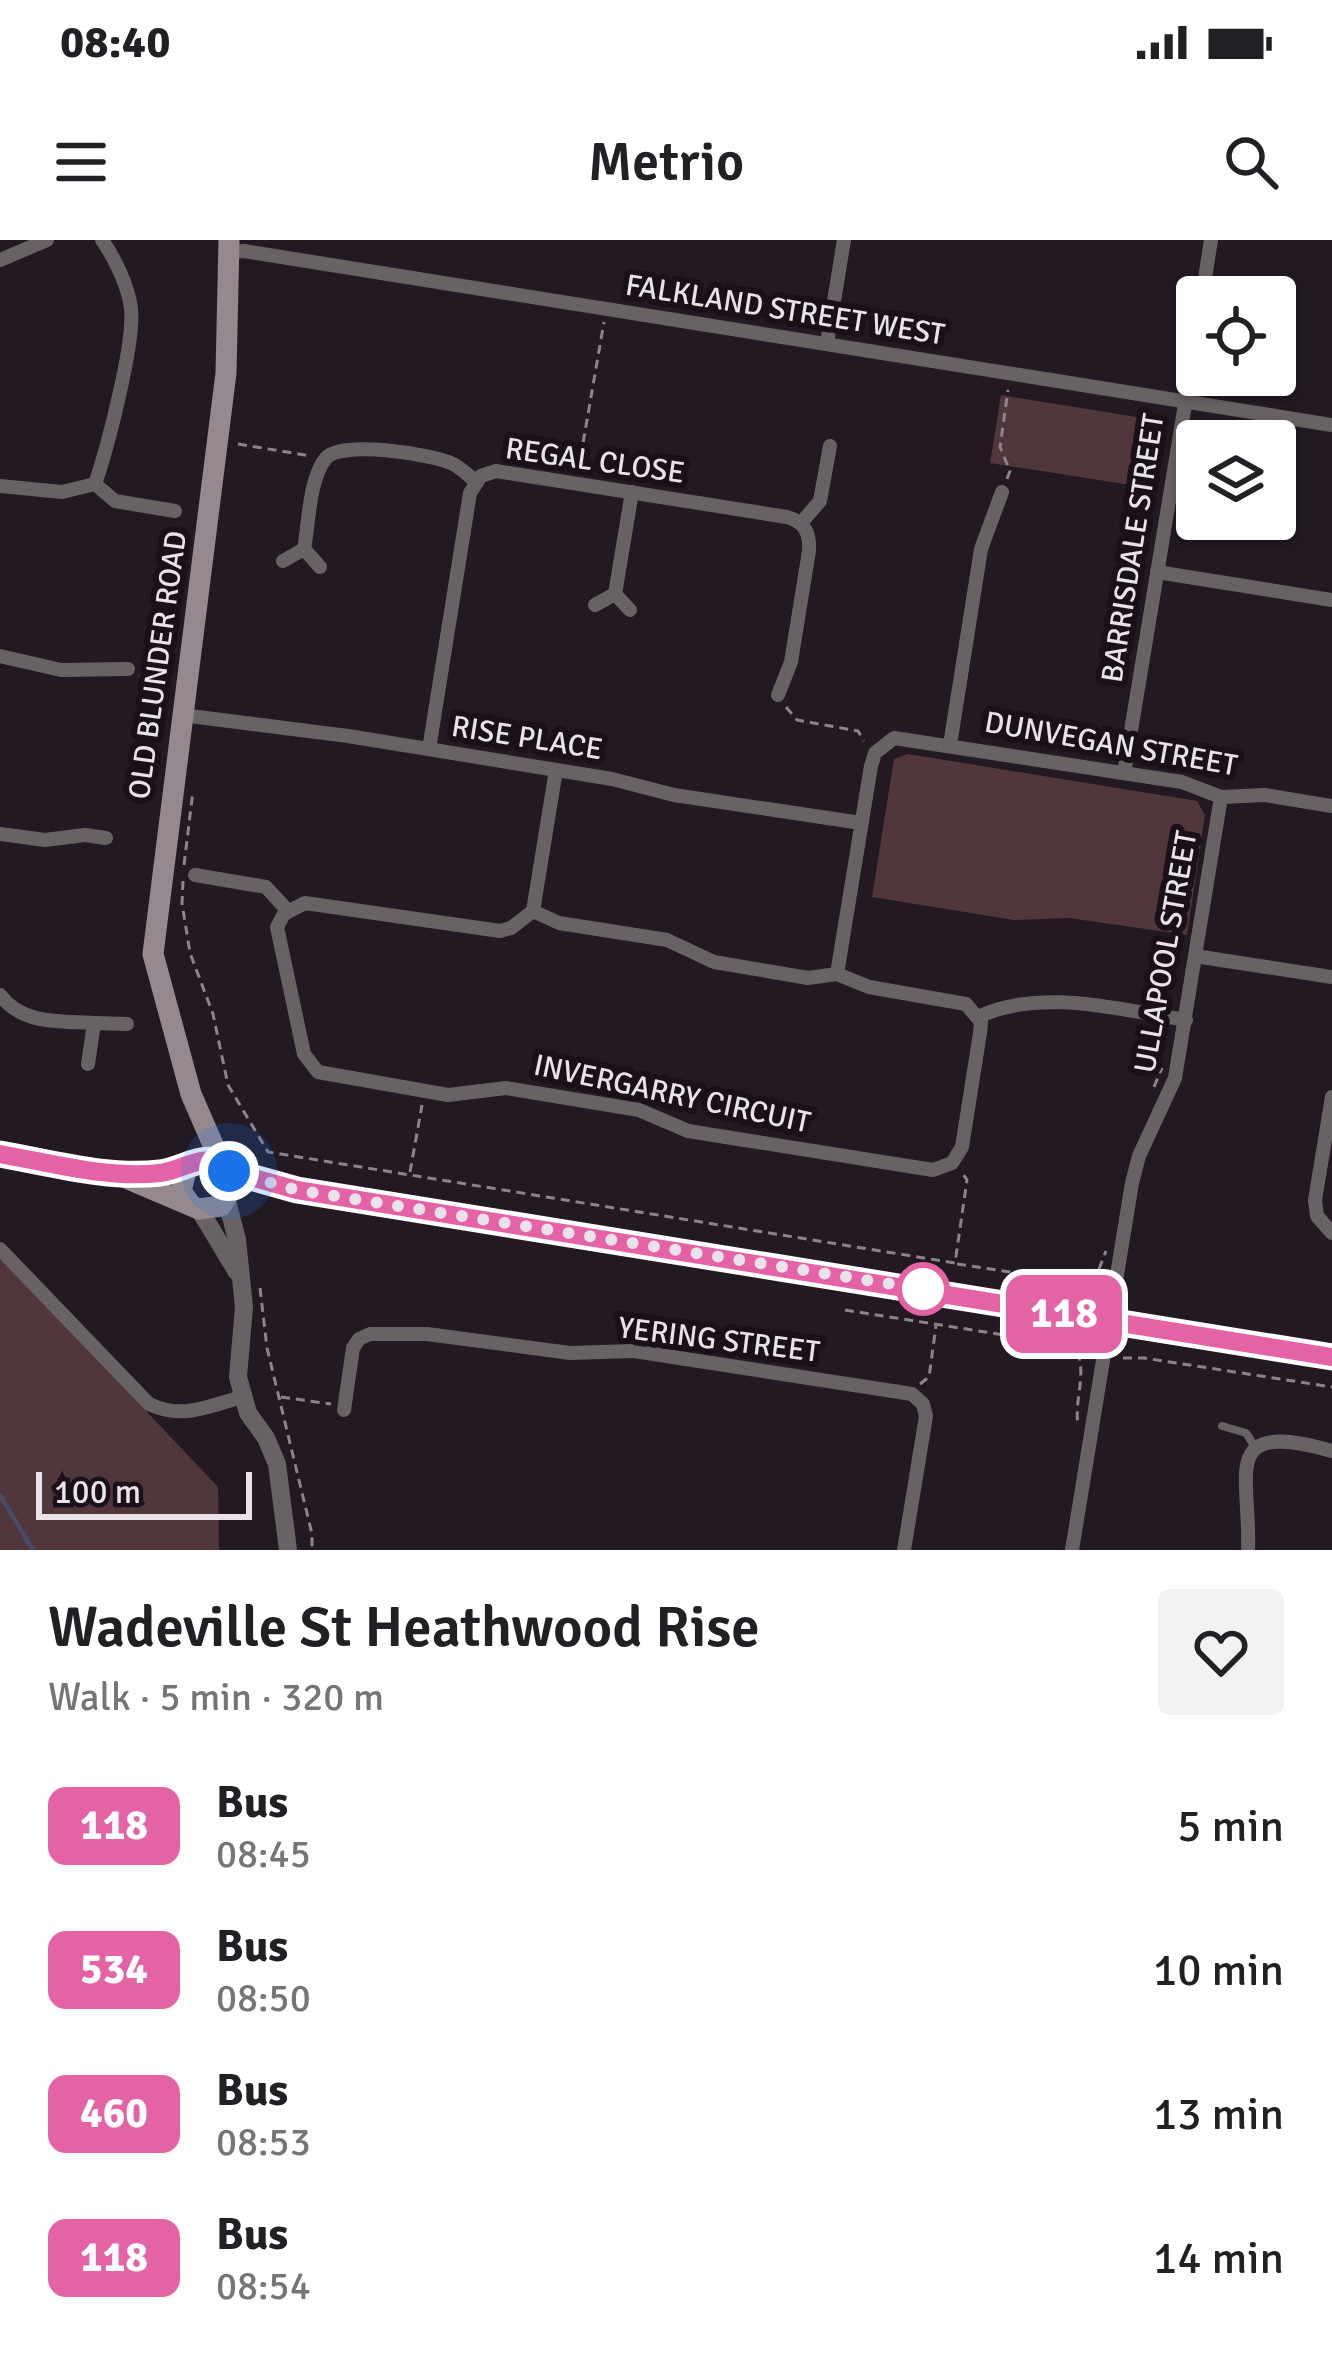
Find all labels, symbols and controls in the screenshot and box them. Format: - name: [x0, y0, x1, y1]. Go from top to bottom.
- text: 08:40: [60, 15, 170, 70]
- icon: menu: [48, 129, 114, 195]
- text: Metrio: [588, 129, 744, 196]
- icon: search: [1218, 129, 1284, 195]
- street label: FALKLAND STREET WEST: [623, 266, 947, 354]
- map controls: [1176, 276, 1296, 540]
- button: locate: [1176, 276, 1296, 396]
- street label: BARRISDALE STREET: [1093, 411, 1173, 685]
- button: layers: [1176, 420, 1296, 540]
- street label: REGAL CLOSE: [503, 430, 687, 492]
- street label: OLD BLUNDER ROAD: [121, 529, 195, 801]
- street label: DUNVEGAN STREET: [982, 704, 1240, 784]
- street label: RISE PLACE: [449, 708, 605, 768]
- street label: ULLAPOOL STREET: [1127, 828, 1206, 1076]
- street label: INVERGARRY CIRCUIT: [530, 1047, 814, 1141]
- your location: [199, 1141, 259, 1201]
- unlabelled marker: [898, 1264, 948, 1314]
- line badge: 118: [995, 1275, 1133, 1353]
- text: 118: [1030, 1288, 1098, 1339]
- street label: YERING STREET: [616, 1309, 822, 1371]
- scale bar: [36, 1466, 252, 1519]
- text: 100 m: [54, 1472, 141, 1513]
- button: heart: [1158, 1589, 1284, 1715]
- text: Wadeville St Heathwood Rise: [48, 1592, 760, 1663]
- text: Walk · 5 min · 320 m: [48, 1673, 384, 1721]
- text: Bus: [216, 1775, 288, 1830]
- text: 5 min: [1177, 1799, 1284, 1854]
- text: 118: [80, 1800, 148, 1851]
- text: 08:45: [216, 1830, 311, 1878]
- text: Bus: [216, 1919, 288, 1974]
- text: 10 min: [1153, 1943, 1284, 1998]
- text: 534: [80, 1944, 148, 1995]
- text: 08:50: [216, 1974, 311, 2022]
- text: Bus: [216, 2063, 288, 2118]
- text: 13 min: [1153, 2087, 1284, 2142]
- text: 460: [80, 2088, 148, 2139]
- text: 08:53: [216, 2118, 311, 2166]
- text: Bus: [216, 2207, 288, 2262]
- text: 14 min: [1153, 2231, 1284, 2286]
- text: 118: [80, 2232, 148, 2283]
- text: 08:54: [216, 2262, 311, 2310]

